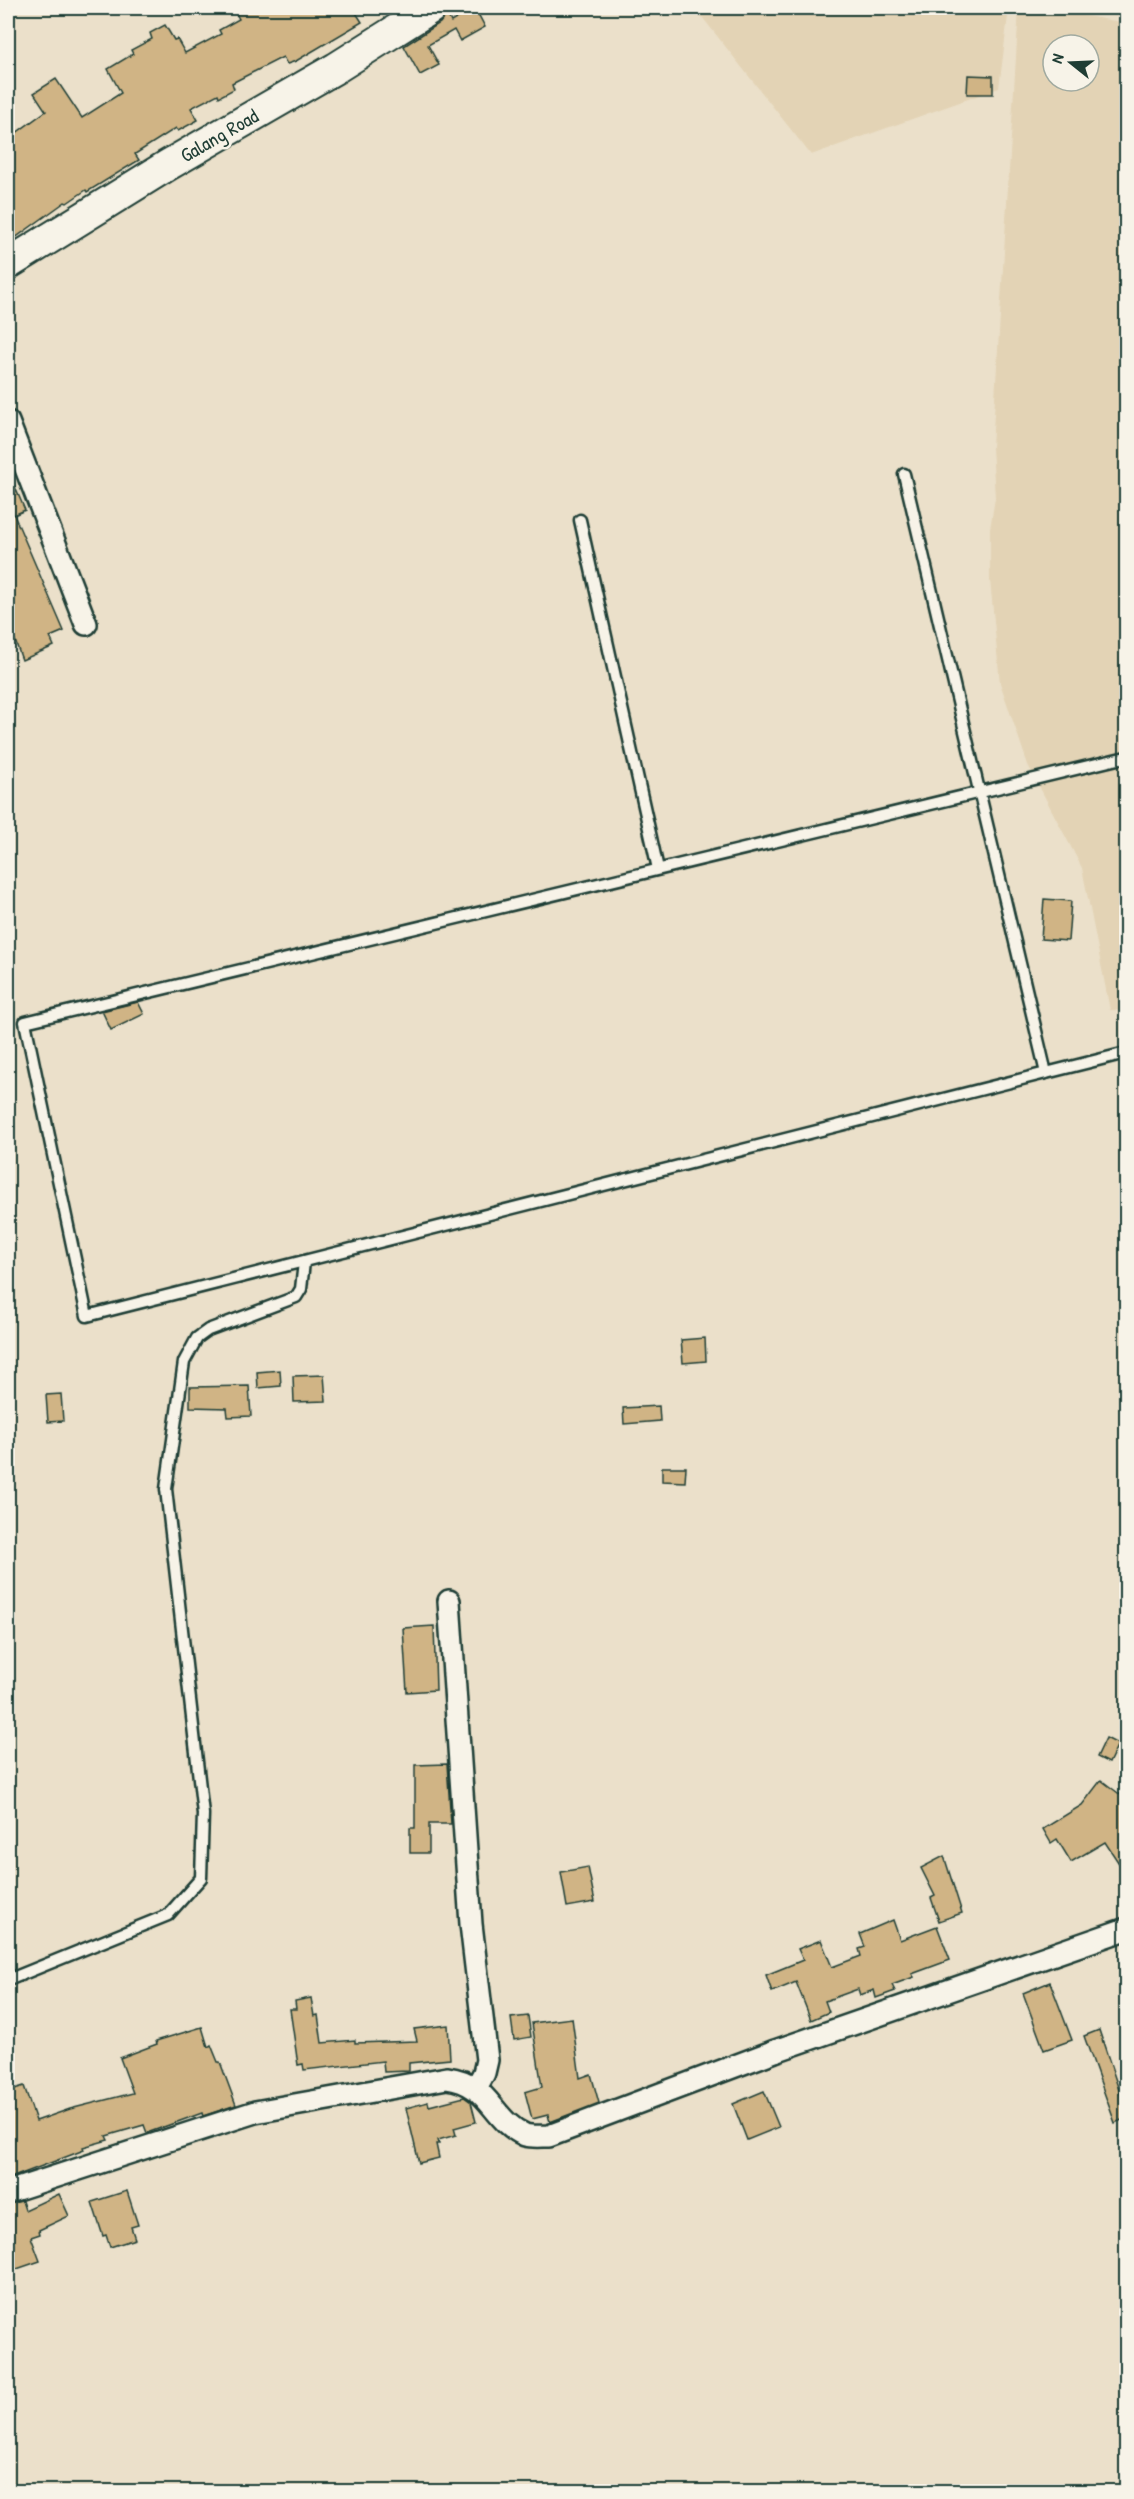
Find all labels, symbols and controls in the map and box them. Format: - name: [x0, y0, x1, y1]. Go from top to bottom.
- north arrow: [1041, 33, 1101, 93]
- text: N: [1045, 50, 1069, 66]
- street label: Galang Road: [175, 102, 263, 168]

